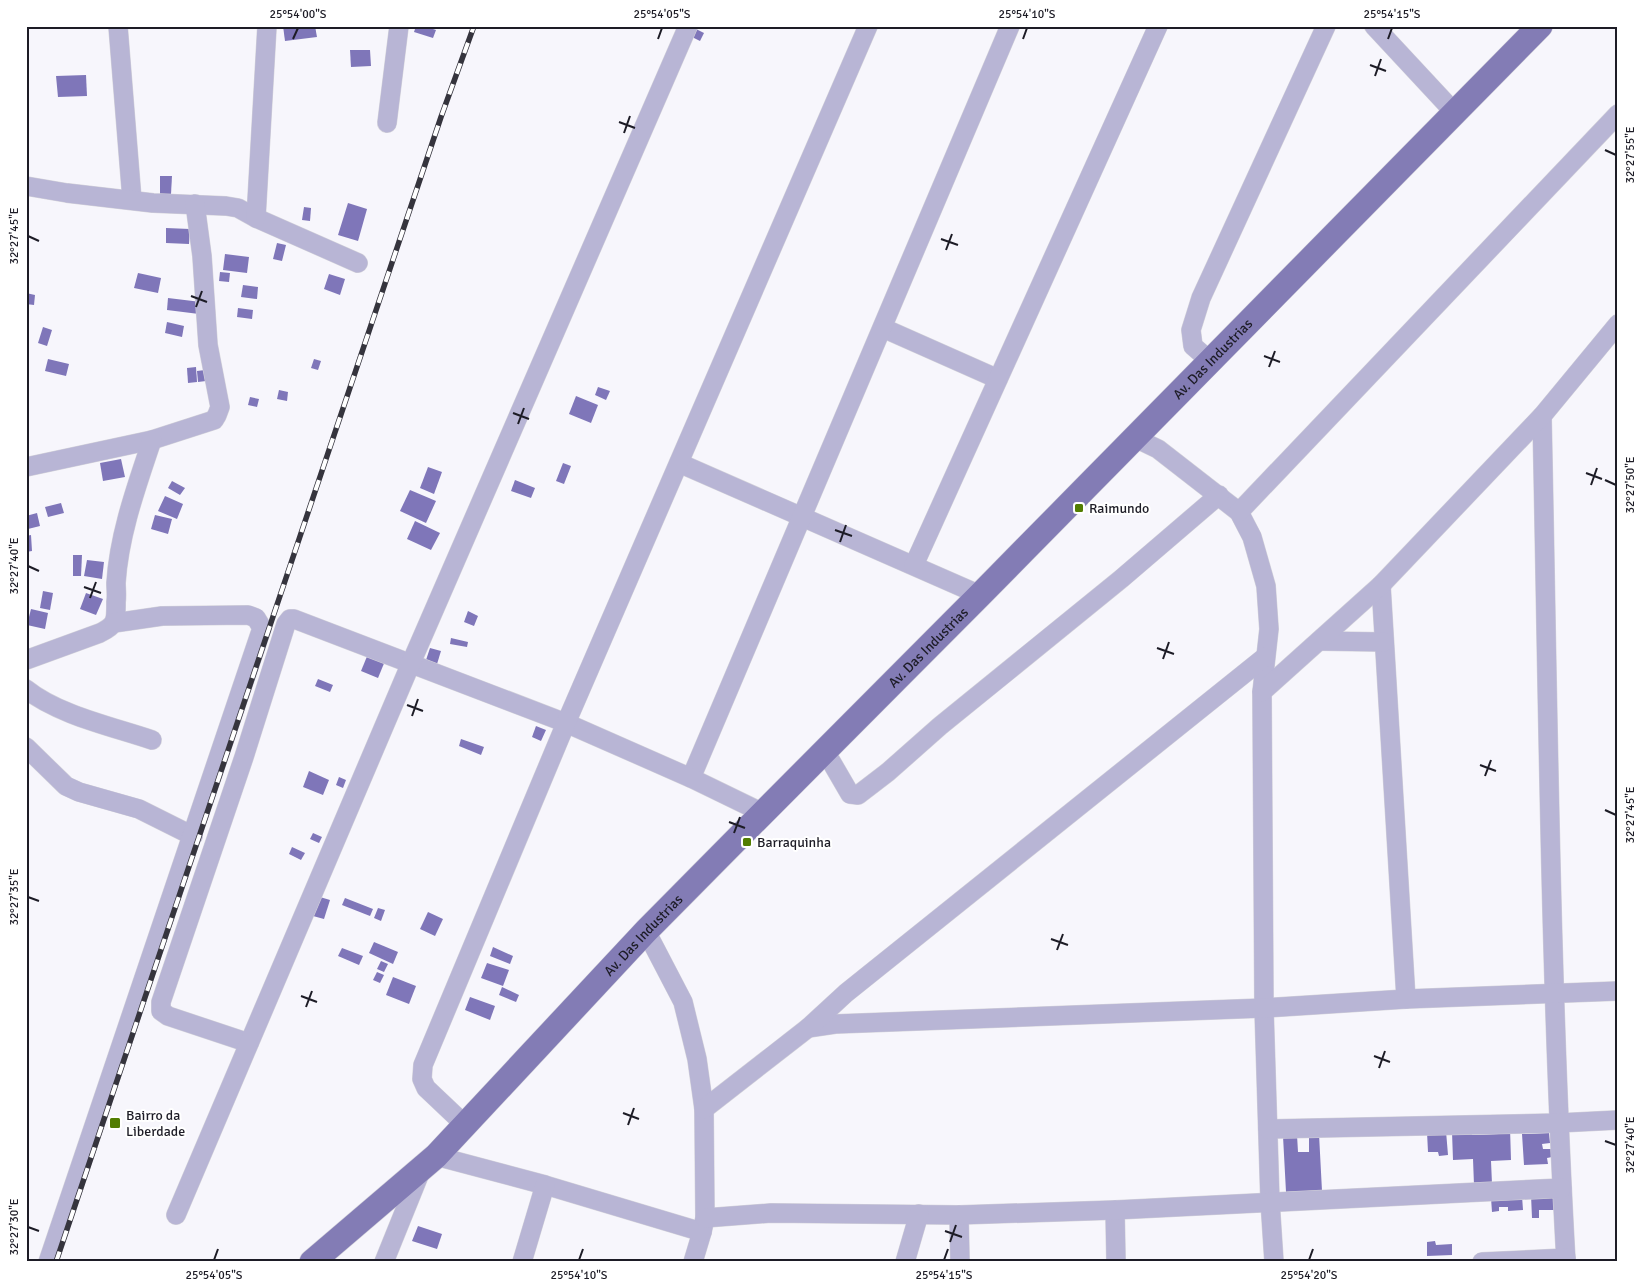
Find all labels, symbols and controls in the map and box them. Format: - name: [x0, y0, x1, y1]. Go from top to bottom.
- text: 25°54'00"S: [269, 7, 327, 22]
- text: 25°54'05"S: [633, 7, 691, 22]
- text: 25°54'10"S: [998, 7, 1056, 22]
- text: 25°54'15"S: [1363, 7, 1421, 22]
- text: 32°27'55"E: [1623, 126, 1638, 184]
- text: 32°27'45"E: [7, 207, 22, 265]
- street label: Av. Das Industrias: [1169, 315, 1256, 403]
- text: 32°27'50"E: [1623, 456, 1638, 514]
- place label: Raimundo: [1089, 500, 1149, 517]
- marker: Raimundo: [1073, 502, 1085, 514]
- text: 32°27'40"E: [7, 537, 22, 595]
- street label: Av. Das Industrias: [884, 604, 972, 691]
- text: 32°27'45"E: [1623, 786, 1638, 844]
- place label: Barraquinha: [757, 834, 831, 851]
- marker: Barraquinha: [741, 836, 753, 848]
- text: 32°27'35"E: [7, 868, 22, 926]
- street label: Av. Das Industrias: [600, 891, 686, 979]
- place label: Bairro da Liberdade: [126, 1107, 185, 1140]
- marker: Bairro da Liberdade: [108, 1116, 122, 1130]
- text: 32°27'40"E: [1623, 1116, 1638, 1174]
- text: 32°27'30"E: [7, 1198, 22, 1256]
- text: 25°54'05"S: [185, 1268, 243, 1283]
- text: 25°54'10"S: [550, 1268, 608, 1283]
- text: 25°54'15"S: [915, 1268, 973, 1283]
- text: 25°54'20"S: [1280, 1268, 1338, 1283]

